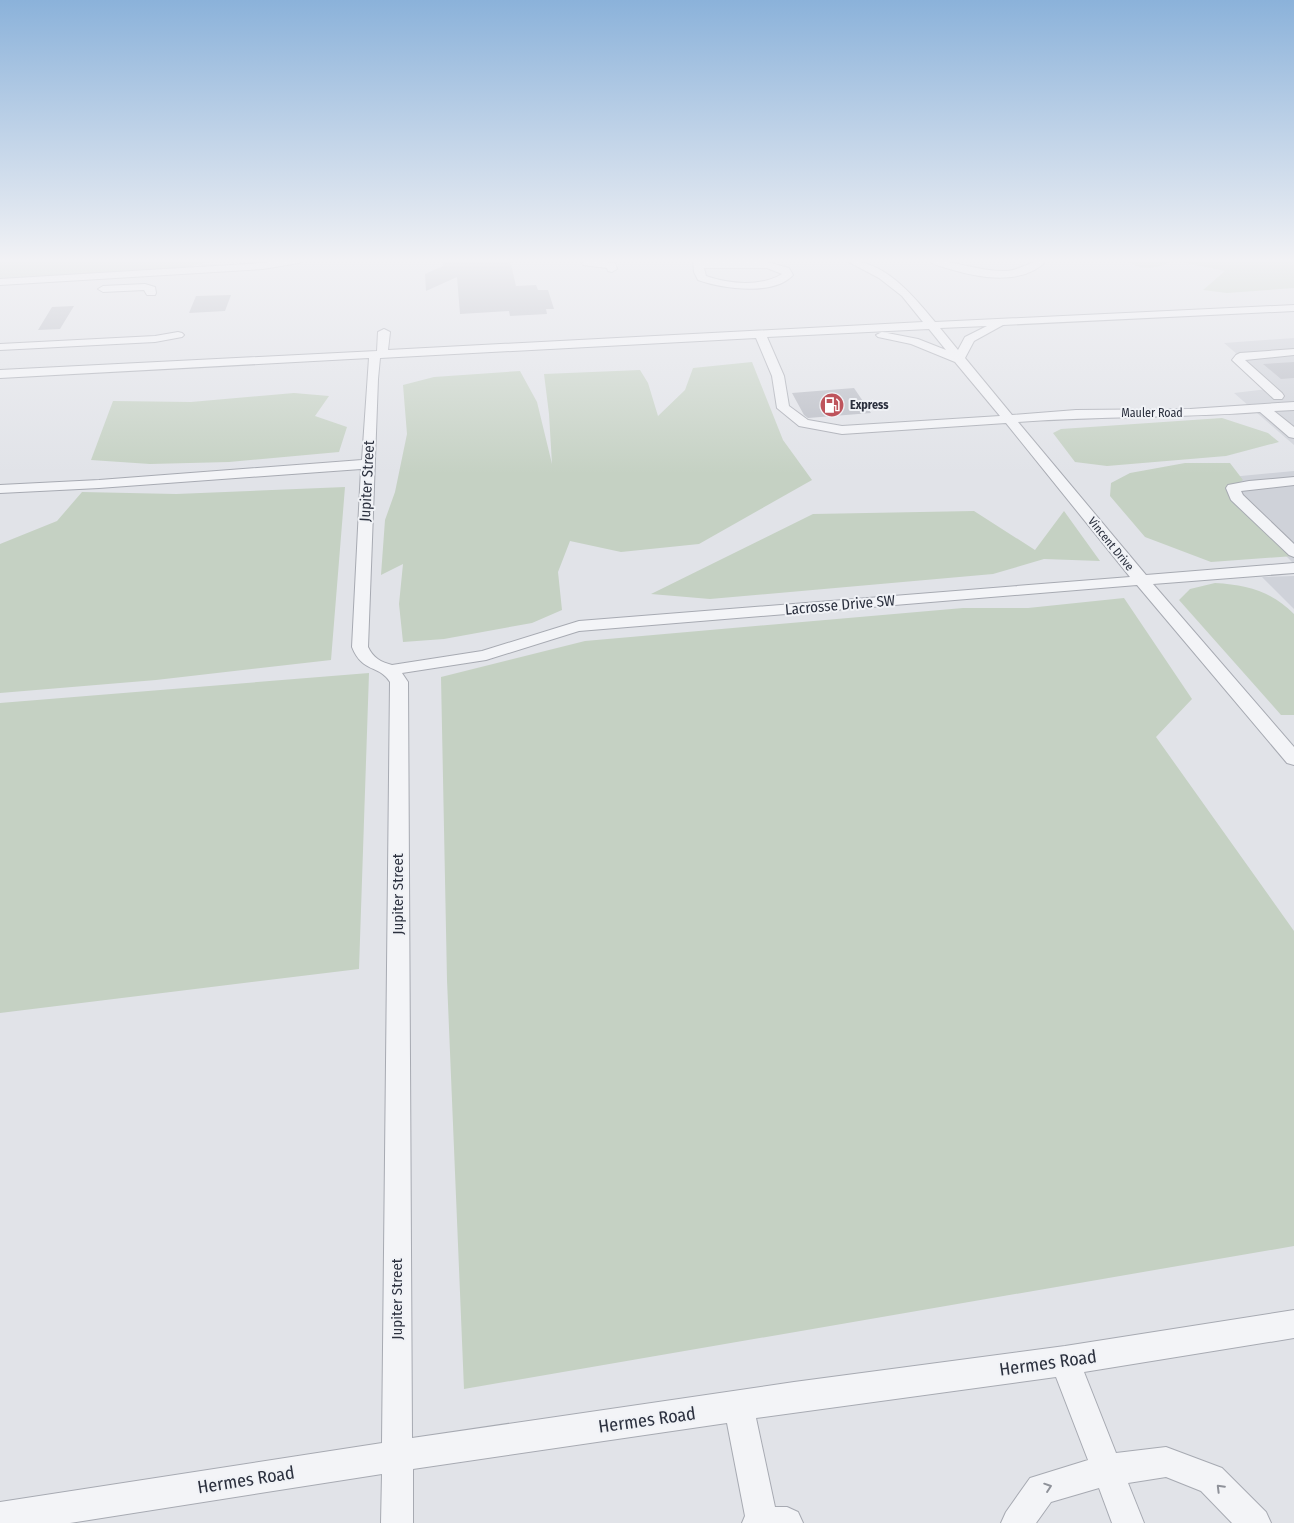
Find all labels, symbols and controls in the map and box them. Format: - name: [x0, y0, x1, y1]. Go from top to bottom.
- fuel station icon: Express: [819, 392, 845, 418]
- place label: Express: [850, 398, 889, 412]
- street label: Mauler Road: [1121, 406, 1183, 420]
- street label: Jupiter Street: [356, 440, 378, 522]
- street label: Vincent Drive: [1085, 514, 1137, 574]
- street label: Lacrosse Drive SW: [784, 591, 896, 619]
- street label: Jupiter Street: [389, 853, 407, 935]
- street label: Jupiter Street: [388, 1258, 406, 1340]
- street label: Hermes Road: [998, 1345, 1098, 1381]
- street label: Hermes Road: [597, 1402, 697, 1438]
- street label: Hermes Road: [196, 1461, 296, 1499]
- one-way arrow: [1043, 1483, 1052, 1493]
- one-way arrow: [1217, 1485, 1226, 1494]

